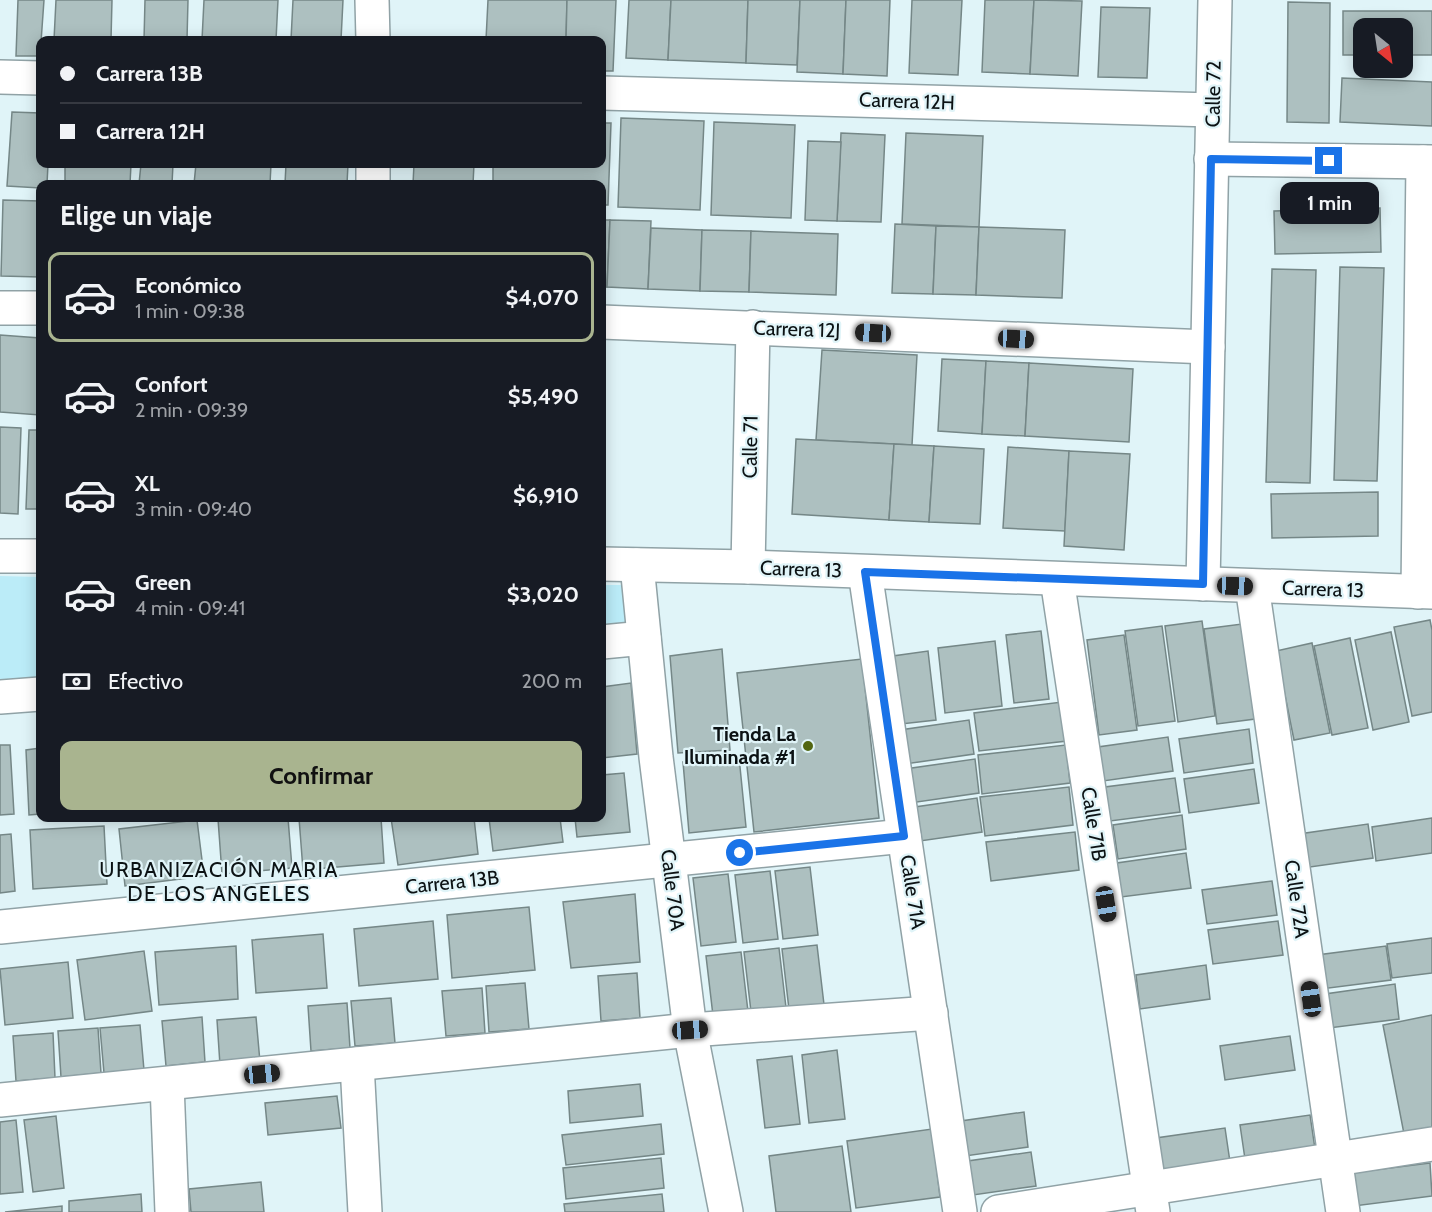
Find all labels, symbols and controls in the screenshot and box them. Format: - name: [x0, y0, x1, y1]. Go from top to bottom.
- north arrow: [1353, 18, 1413, 78]
- map controls: [1353, 18, 1413, 78]
- text: Carrera 13B: [96, 60, 203, 87]
- street label: Calle 72: [1200, 61, 1226, 127]
- street label: Carrera 12H: [859, 87, 955, 115]
- text: Carrera 12H: [96, 118, 205, 145]
- route end: [1315, 147, 1342, 174]
- callout: 1 min: [1280, 182, 1378, 224]
- text: 1 min: [1307, 191, 1352, 215]
- text: Elige un viaje: [60, 199, 212, 232]
- icon: car: [63, 270, 117, 324]
- text: Económico: [135, 272, 241, 299]
- text: $4,070: [506, 284, 579, 311]
- text: 1 min · 09:38: [135, 299, 245, 323]
- street label: Carrera 12J: [753, 315, 841, 343]
- car: [855, 323, 891, 343]
- car: [998, 329, 1034, 349]
- icon: car: [63, 369, 117, 423]
- text: Confort: [135, 371, 208, 398]
- text: $5,490: [508, 383, 579, 410]
- text: 2 min · 09:39: [135, 398, 248, 422]
- street label: Calle 71: [737, 415, 763, 479]
- icon: car: [63, 468, 117, 522]
- text: XL: [135, 470, 160, 497]
- text: $6,910: [513, 482, 579, 509]
- text: 3 min · 09:40: [135, 497, 252, 521]
- street label: Carrera 13: [760, 556, 842, 582]
- icon: car: [63, 567, 117, 621]
- text: Green: [135, 569, 191, 596]
- car: [1217, 576, 1253, 596]
- street label: Carrera 13: [1282, 576, 1364, 602]
- text: $3,020: [507, 581, 579, 608]
- text: 4 min · 09:41: [135, 596, 245, 620]
- icon: cash: [60, 665, 93, 698]
- text: Efectivo: [108, 668, 183, 695]
- text: 200 m: [522, 669, 582, 693]
- place label: Tienda La Iluminada #1: [684, 722, 796, 769]
- marker: Tienda La Iluminada #1: [801, 739, 815, 753]
- button: Confirmar: [60, 741, 582, 810]
- street label: Calle 71B: [1076, 785, 1112, 863]
- route start: [726, 839, 753, 866]
- street label: Calle 70A: [656, 848, 690, 933]
- street label: Calle 71A: [895, 853, 931, 932]
- district label: URBANIZACIÓN MARIA DE LOS ANGELES: [99, 857, 339, 906]
- street label: Calle 72A: [1280, 858, 1314, 940]
- street label: Carrera 13B: [404, 865, 500, 899]
- car: [1094, 885, 1118, 923]
- car: [1300, 980, 1322, 1018]
- car: [671, 1020, 709, 1040]
- car: [243, 1063, 281, 1085]

